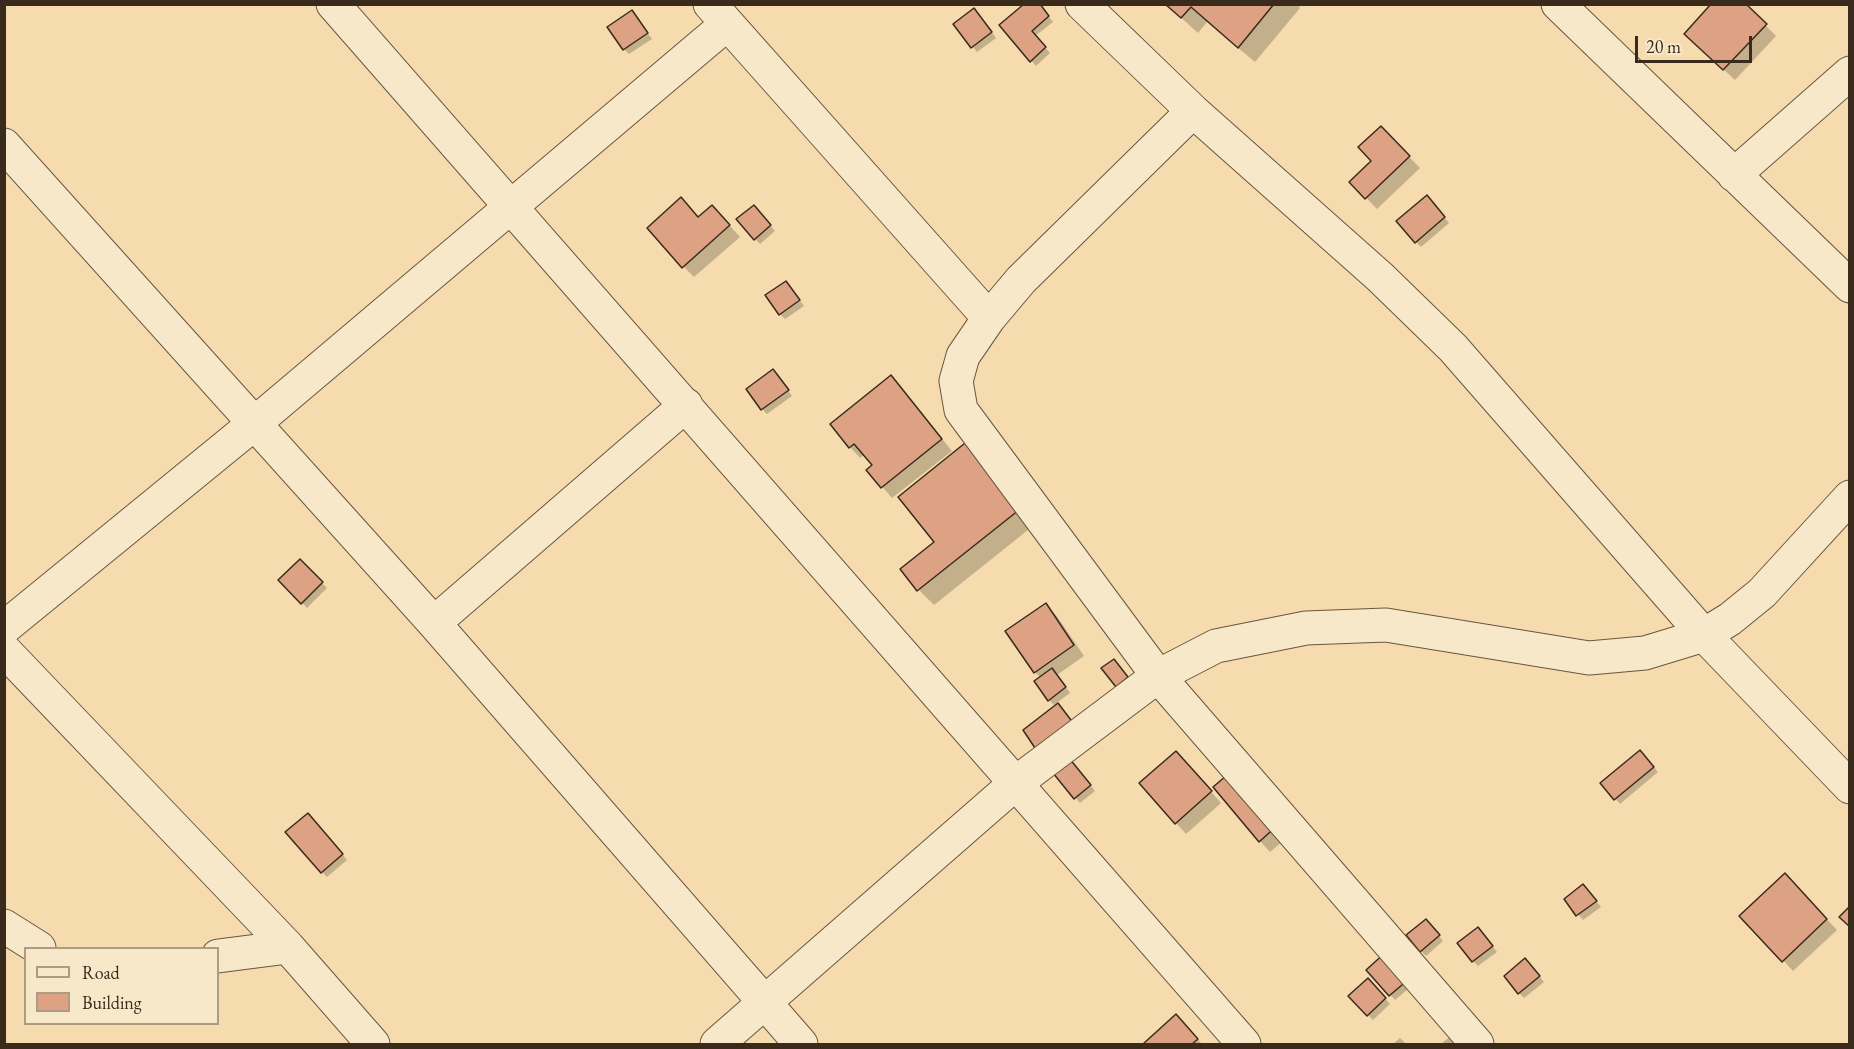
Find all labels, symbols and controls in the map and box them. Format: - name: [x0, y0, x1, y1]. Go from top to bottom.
- scale bar: [1638, 24, 1755, 62]
- text: 20 m: [1646, 35, 1681, 58]
- legend: [24, 947, 219, 1025]
- text: Road: [82, 961, 120, 984]
- text: Building: [82, 991, 142, 1014]

